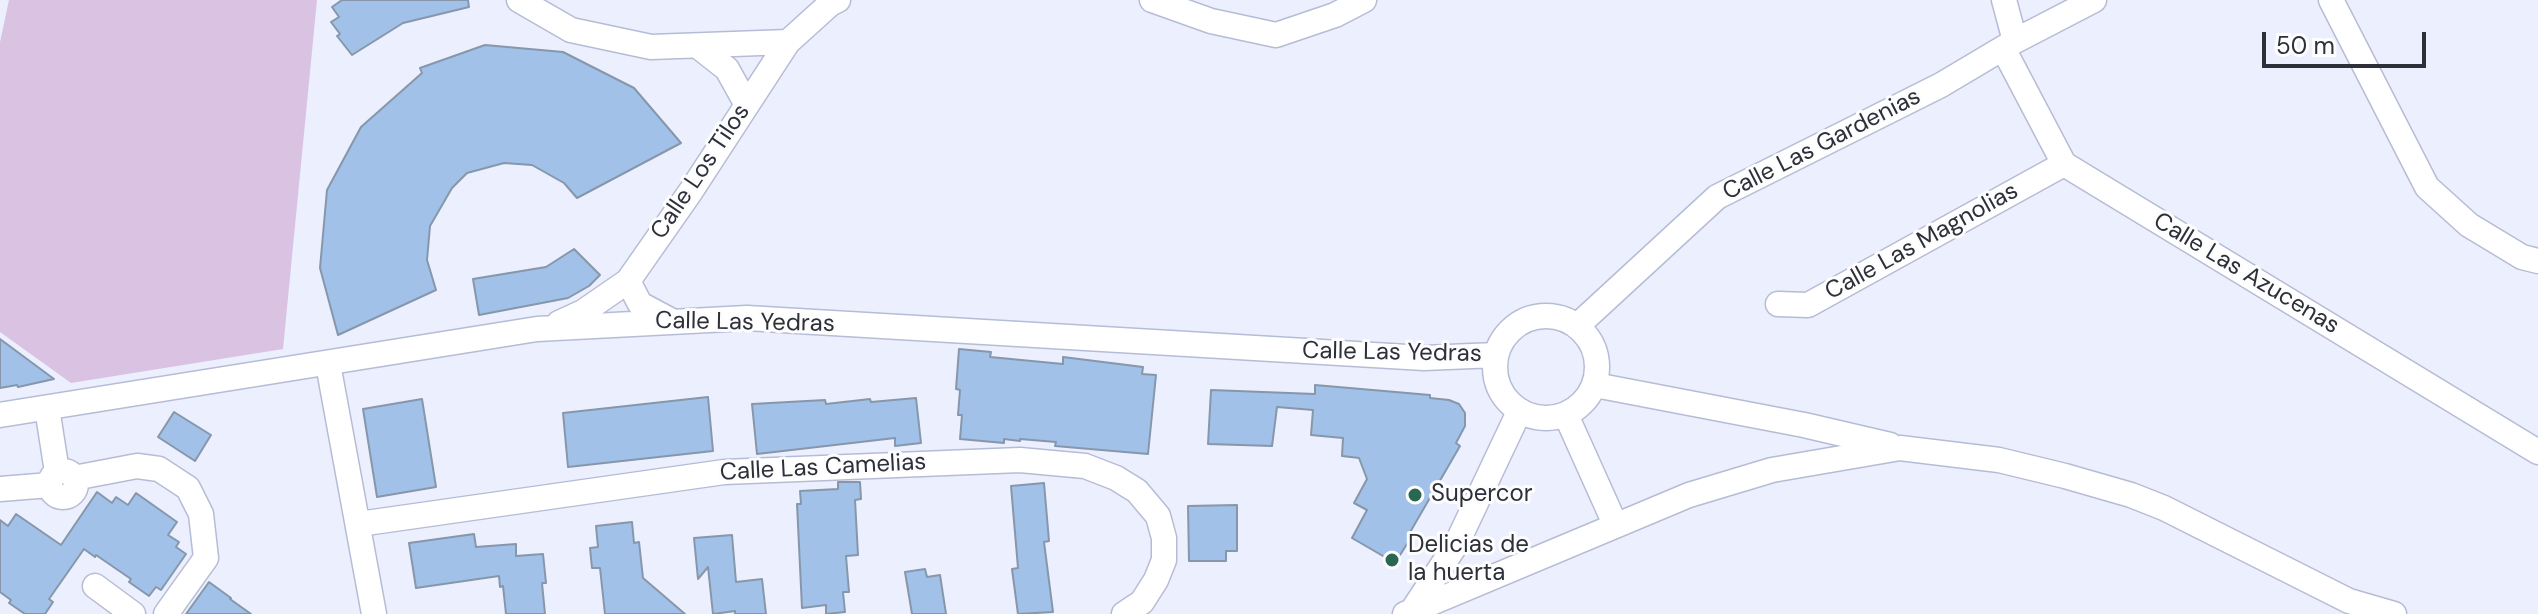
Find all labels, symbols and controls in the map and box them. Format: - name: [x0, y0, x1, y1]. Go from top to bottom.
- scale bar: [2266, 16, 2430, 66]
- text: 50 m: [2276, 30, 2335, 61]
- street label: Calle Las Gardenias: [1718, 83, 1926, 207]
- street label: Calle Los Tilos: [645, 99, 757, 245]
- street label: Calle Las Magnolias: [1821, 177, 2023, 307]
- street label: Calle Las Azucenas: [2148, 207, 2344, 341]
- street label: Calle Las Yedras: [655, 307, 835, 339]
- street label: Calle Las Yedras: [1302, 337, 1482, 369]
- street label: Calle Las Camelias: [719, 448, 927, 488]
- place label: Supercor: [1431, 481, 1533, 509]
- marker: Supercor: [1406, 486, 1424, 504]
- place label: Delicias de la huerta: [1408, 532, 1529, 588]
- marker: Delicias de la huerta: [1383, 551, 1401, 569]

